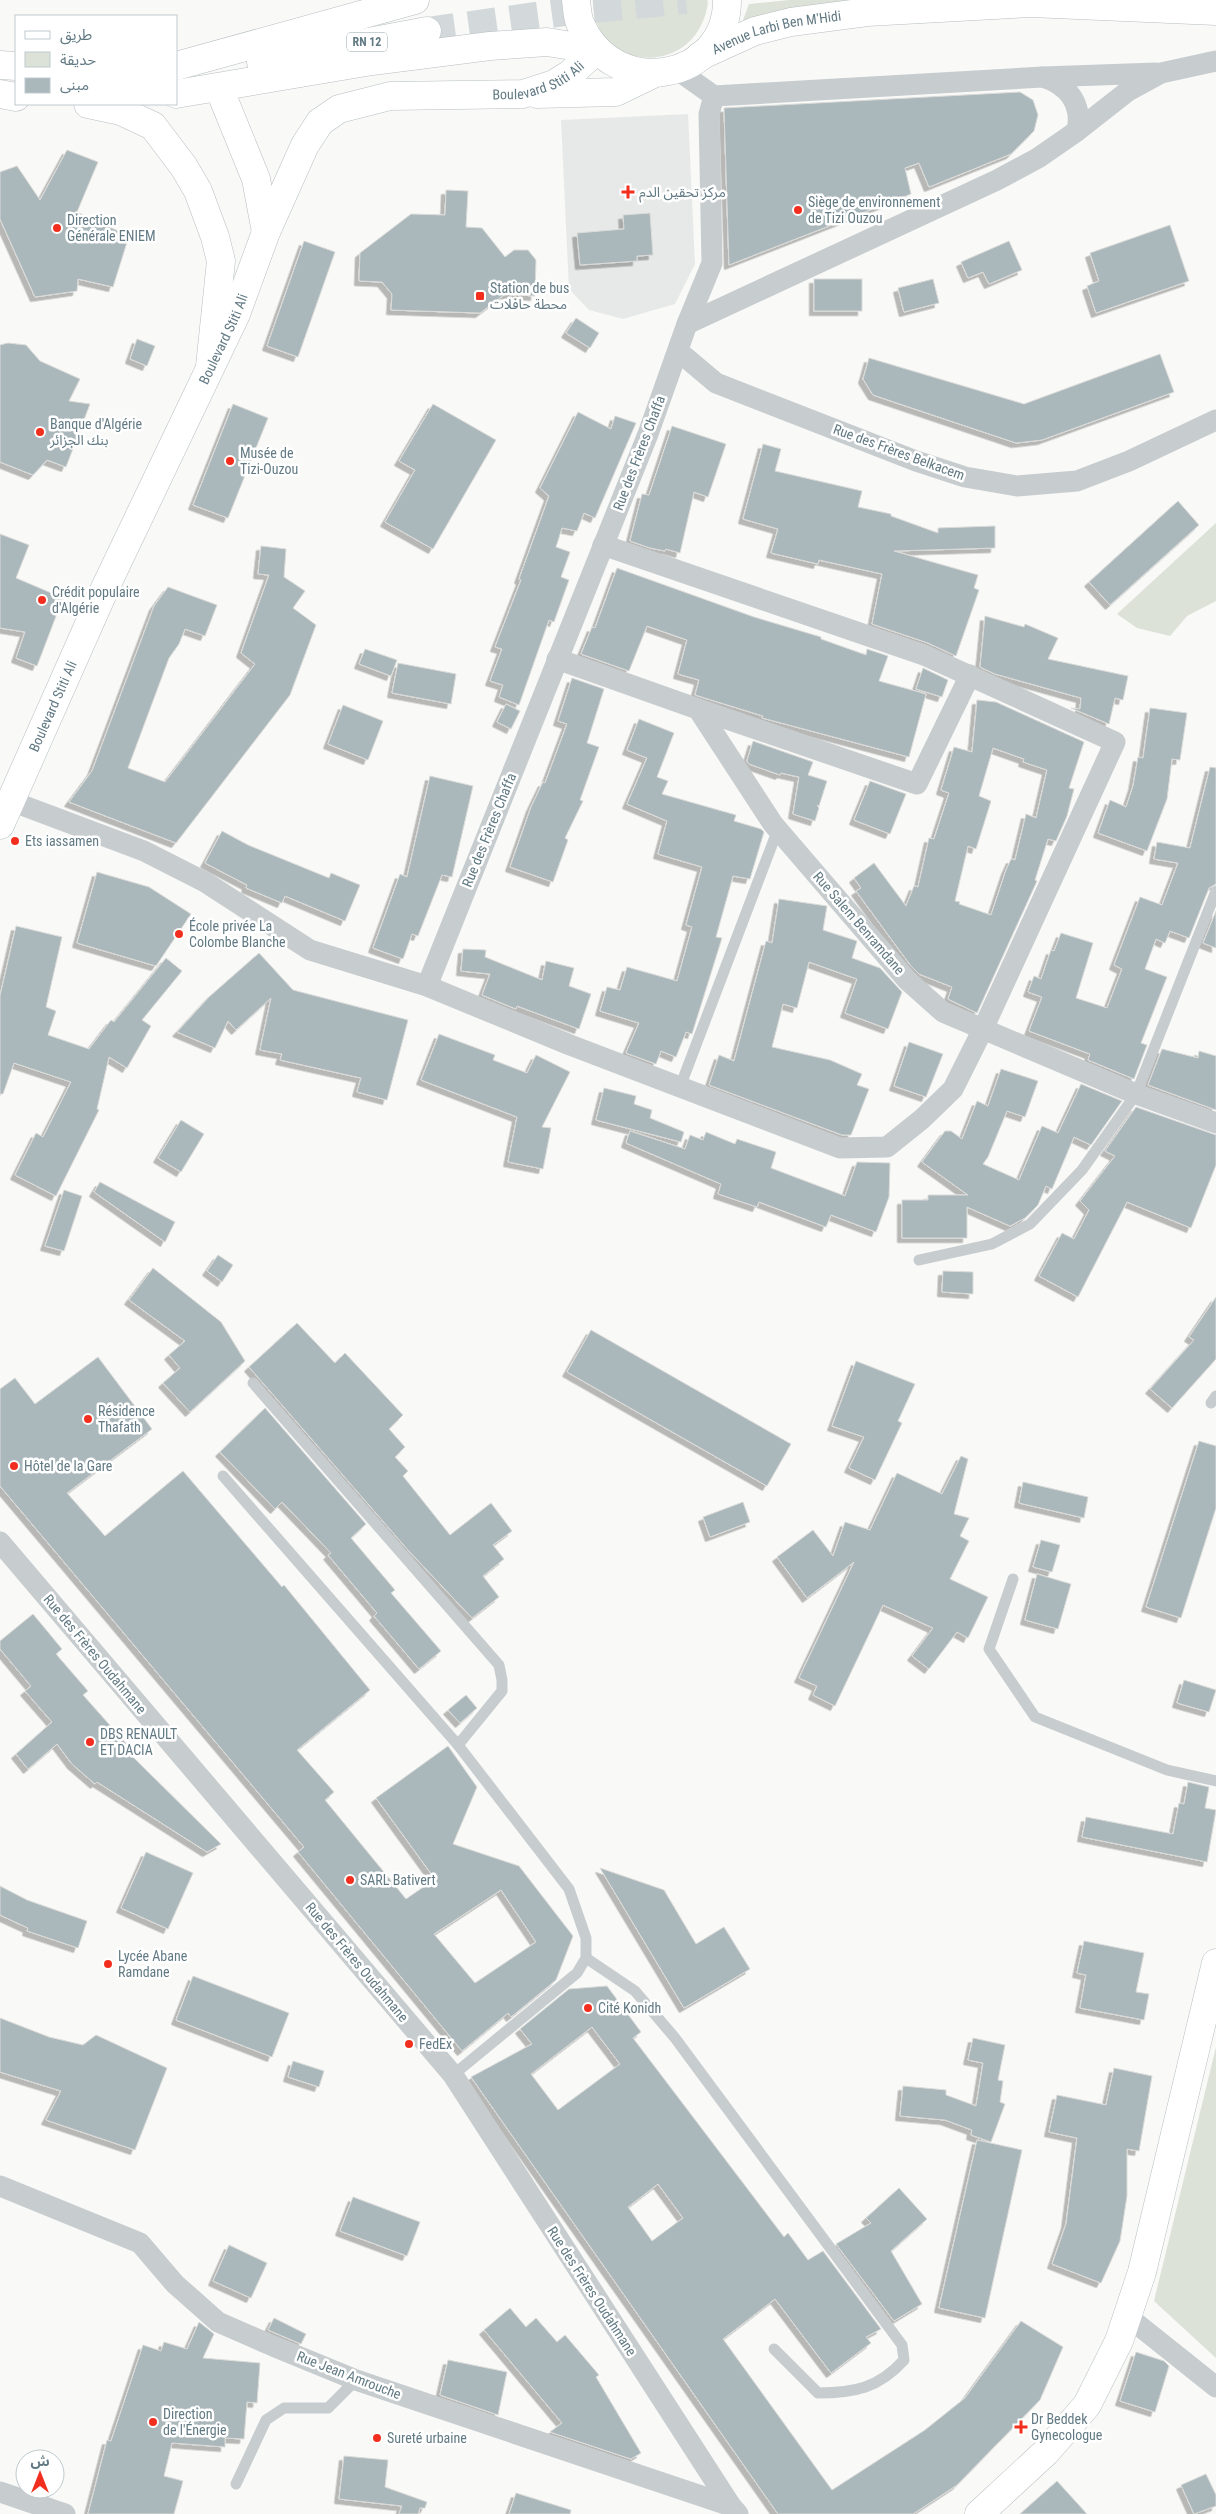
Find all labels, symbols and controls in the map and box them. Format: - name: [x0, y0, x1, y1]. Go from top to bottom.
- street label: Avenue Larbi Ben M'Hidi: [709, 7, 842, 57]
- legend: [15, 15, 178, 105]
- text: طريق: [60, 26, 92, 45]
- road number: RN 12: [347, 32, 387, 52]
- text: حديقة: [60, 51, 96, 69]
- street label: Boulevard Stiti Ali: [492, 58, 587, 102]
- text: مبنى: [60, 76, 89, 94]
- place label: مركز تحقين الدم: [639, 184, 726, 203]
- marker: مركز تحقين الدم: [621, 185, 635, 199]
- place label: Siège de environnement de Tizi Ouzou: [808, 194, 940, 226]
- marker: Siège de environnement de Tizi Ouzou: [792, 204, 804, 216]
- place label: Direction Générale ENIEM: [67, 212, 156, 244]
- marker: Direction Générale ENIEM: [51, 222, 63, 234]
- place label: Station de bus محطة حافلات: [490, 280, 569, 312]
- marker: Station de bus محطة حافلات: [474, 290, 486, 302]
- street label: Boulevard Stiti Ali: [196, 292, 251, 387]
- street label: Rue des Frères Chaffa: [610, 393, 668, 513]
- place label: Banque d'Algérie بنك الجزائر: [49, 416, 142, 449]
- street label: Rue des Frères Belkacem: [831, 421, 967, 483]
- marker: Banque d'Algérie بنك الجزائر: [34, 426, 46, 438]
- place label: Musée de Tizi-Ouzou: [240, 445, 298, 477]
- marker: Musée de Tizi-Ouzou: [224, 455, 236, 467]
- place label: Crédit populaire d'Algérie: [52, 584, 140, 616]
- marker: Crédit populaire d'Algérie: [36, 594, 48, 606]
- street label: Boulevard Stiti Ali: [26, 658, 80, 754]
- street label: Rue des Frères Chaffa: [459, 771, 519, 889]
- place label: Ets iassamen: [25, 833, 99, 849]
- marker: Ets iassamen: [9, 835, 21, 847]
- street label: Rue Salem Benramdane: [810, 868, 908, 978]
- place label: École privée La Colombe Blanche: [189, 917, 286, 950]
- marker: École privée La Colombe Blanche: [173, 928, 185, 940]
- place label: Résidence Thafath: [98, 1403, 155, 1435]
- marker: Résidence Thafath: [82, 1413, 94, 1425]
- place label: Hôtel de la Gare: [24, 1458, 113, 1474]
- marker: Hôtel de la Gare: [8, 1460, 20, 1472]
- street label: Rue des Frères Oudahmane: [40, 1591, 150, 1717]
- place label: DBS RENAULT ET DACIA: [100, 1726, 177, 1758]
- marker: DBS RENAULT ET DACIA: [84, 1736, 96, 1748]
- place label: SARL Bativert: [360, 1872, 436, 1888]
- marker: SARL Bativert: [344, 1874, 356, 1886]
- street label: Rue des Frères Oudahmane: [302, 1899, 412, 2025]
- place label: Lycée Abane Ramdane: [118, 1948, 188, 1980]
- marker: Lycée Abane Ramdane: [102, 1958, 114, 1970]
- place label: Cité Konidh: [598, 2000, 661, 2016]
- marker: Cité Konidh: [582, 2002, 594, 2014]
- place label: FedEx: [419, 2036, 452, 2052]
- marker: FedEx: [403, 2038, 415, 2050]
- street label: Rue des Frères Oudahmane: [544, 2223, 640, 2359]
- street label: Rue Jean Amrouche: [295, 2348, 404, 2402]
- place label: Direction de l'Énergie: [163, 2406, 227, 2438]
- place label: Dr Beddek Gynecologue: [1031, 2411, 1103, 2443]
- marker: Direction de l'Énergie: [147, 2416, 159, 2428]
- marker: Dr Beddek Gynecologue: [1015, 2421, 1027, 2433]
- place label: Sureté urbaine: [387, 2430, 467, 2446]
- marker: Sureté urbaine: [371, 2432, 383, 2444]
- north arrow: [15, 2449, 65, 2499]
- text: ش: [30, 2453, 50, 2469]

